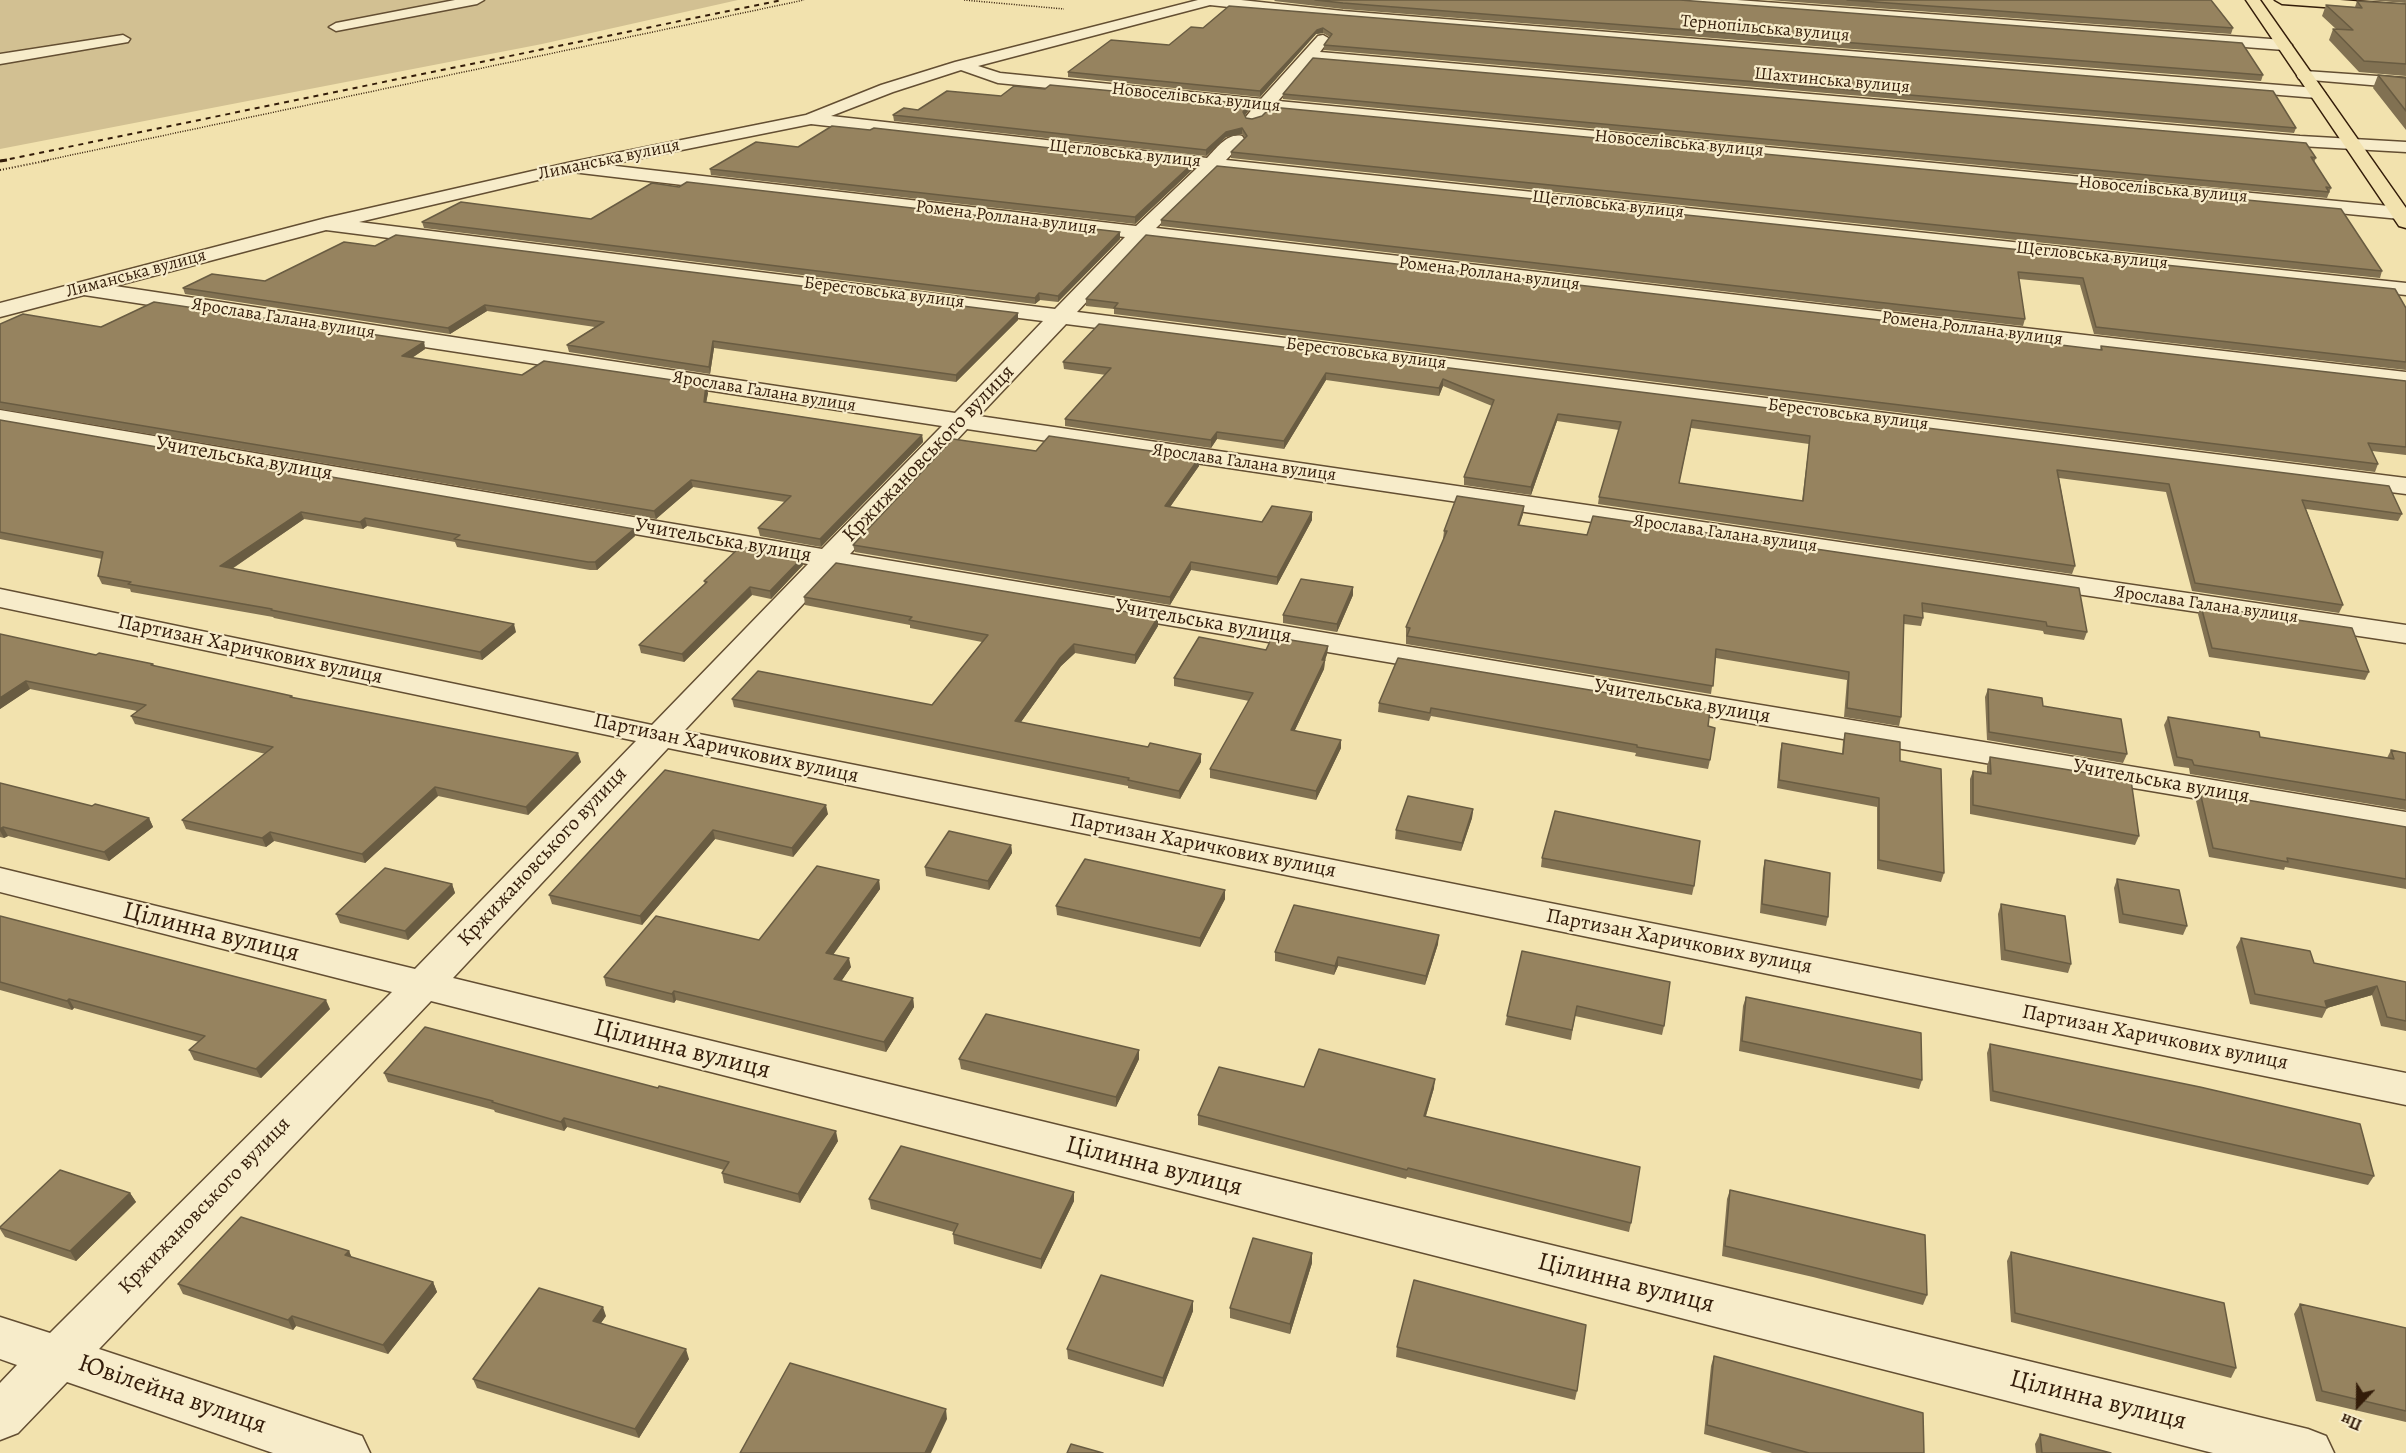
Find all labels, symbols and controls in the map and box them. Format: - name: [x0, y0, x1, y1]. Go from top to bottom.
- street label: Тернопільська вулиця: [1680, 11, 1850, 47]
- street label: Шахтинська вулиця: [1753, 63, 1911, 99]
- street label: Новоселівська вулиця: [1110, 78, 1282, 118]
- street label: Новоселівська вулиця: [1594, 126, 1764, 162]
- street label: Лиманська вулиця: [536, 134, 682, 186]
- street label: Щегловська вулиця: [1048, 135, 1202, 173]
- street label: Новоселівська вулиця: [2078, 172, 2248, 208]
- street label: Щегловська вулиця: [1531, 186, 1685, 224]
- street label: Ромена Роллана вулиця: [914, 196, 1098, 240]
- street label: Щегловська вулиця: [2015, 237, 2169, 275]
- street label: Лиманська вулиця: [64, 245, 208, 303]
- street label: Ромена Роллана вулиця: [1397, 252, 1581, 296]
- street label: Берестовська вулиця: [803, 272, 965, 314]
- street label: Ярослава Галана вулиця: [190, 294, 376, 344]
- street label: Ромена Роллана вулиця: [1880, 307, 2064, 351]
- street label: Берестовська вулиця: [1285, 333, 1447, 375]
- street label: Кржижановського вулиця: [838, 360, 1020, 548]
- street label: Ярослава Галана вулиця: [671, 367, 857, 417]
- street label: Берестовська вулиця: [1767, 394, 1929, 436]
- street label: Учительська вулиця: [154, 431, 334, 487]
- street label: Ярослава Галана вулиця: [1151, 439, 1337, 487]
- street label: Ярослава Галана вулиця: [1632, 510, 1818, 558]
- street label: Учительська вулиця: [633, 513, 813, 569]
- street label: Ярослава Галана вулиця: [2113, 581, 2299, 629]
- street label: Учительська вулиця: [1113, 594, 1293, 650]
- street label: Партизан Харичкових вулиця: [115, 610, 385, 690]
- street label: Учительська вулиця: [1592, 674, 1772, 730]
- street label: Партизан Харичкових вулиця: [591, 709, 861, 789]
- street label: Учительська вулиця: [2071, 754, 2251, 810]
- street label: Кржижановського вулиця: [453, 762, 633, 952]
- street label: Партизан Харичкових вулиця: [1068, 808, 1338, 884]
- street label: Цілинна вулиця: [120, 896, 302, 970]
- street label: Партизан Харичкових вулиця: [1544, 904, 1814, 980]
- street label: Партизан Харичкових вулиця: [2020, 1000, 2290, 1076]
- street label: Цілинна вулиця: [591, 1013, 773, 1087]
- street label: Кржижановського вулиця: [114, 1112, 296, 1300]
- street label: Цілинна вулиця: [1063, 1130, 1245, 1204]
- street label: Цілинна вулиця: [1535, 1247, 1717, 1321]
- street label: Ювілейна вулиця: [74, 1348, 270, 1442]
- street label: Цілинна вулиця: [2007, 1364, 2189, 1438]
- north arrow: [2328, 1375, 2388, 1435]
- text: Пн: [2337, 1408, 2365, 1436]

